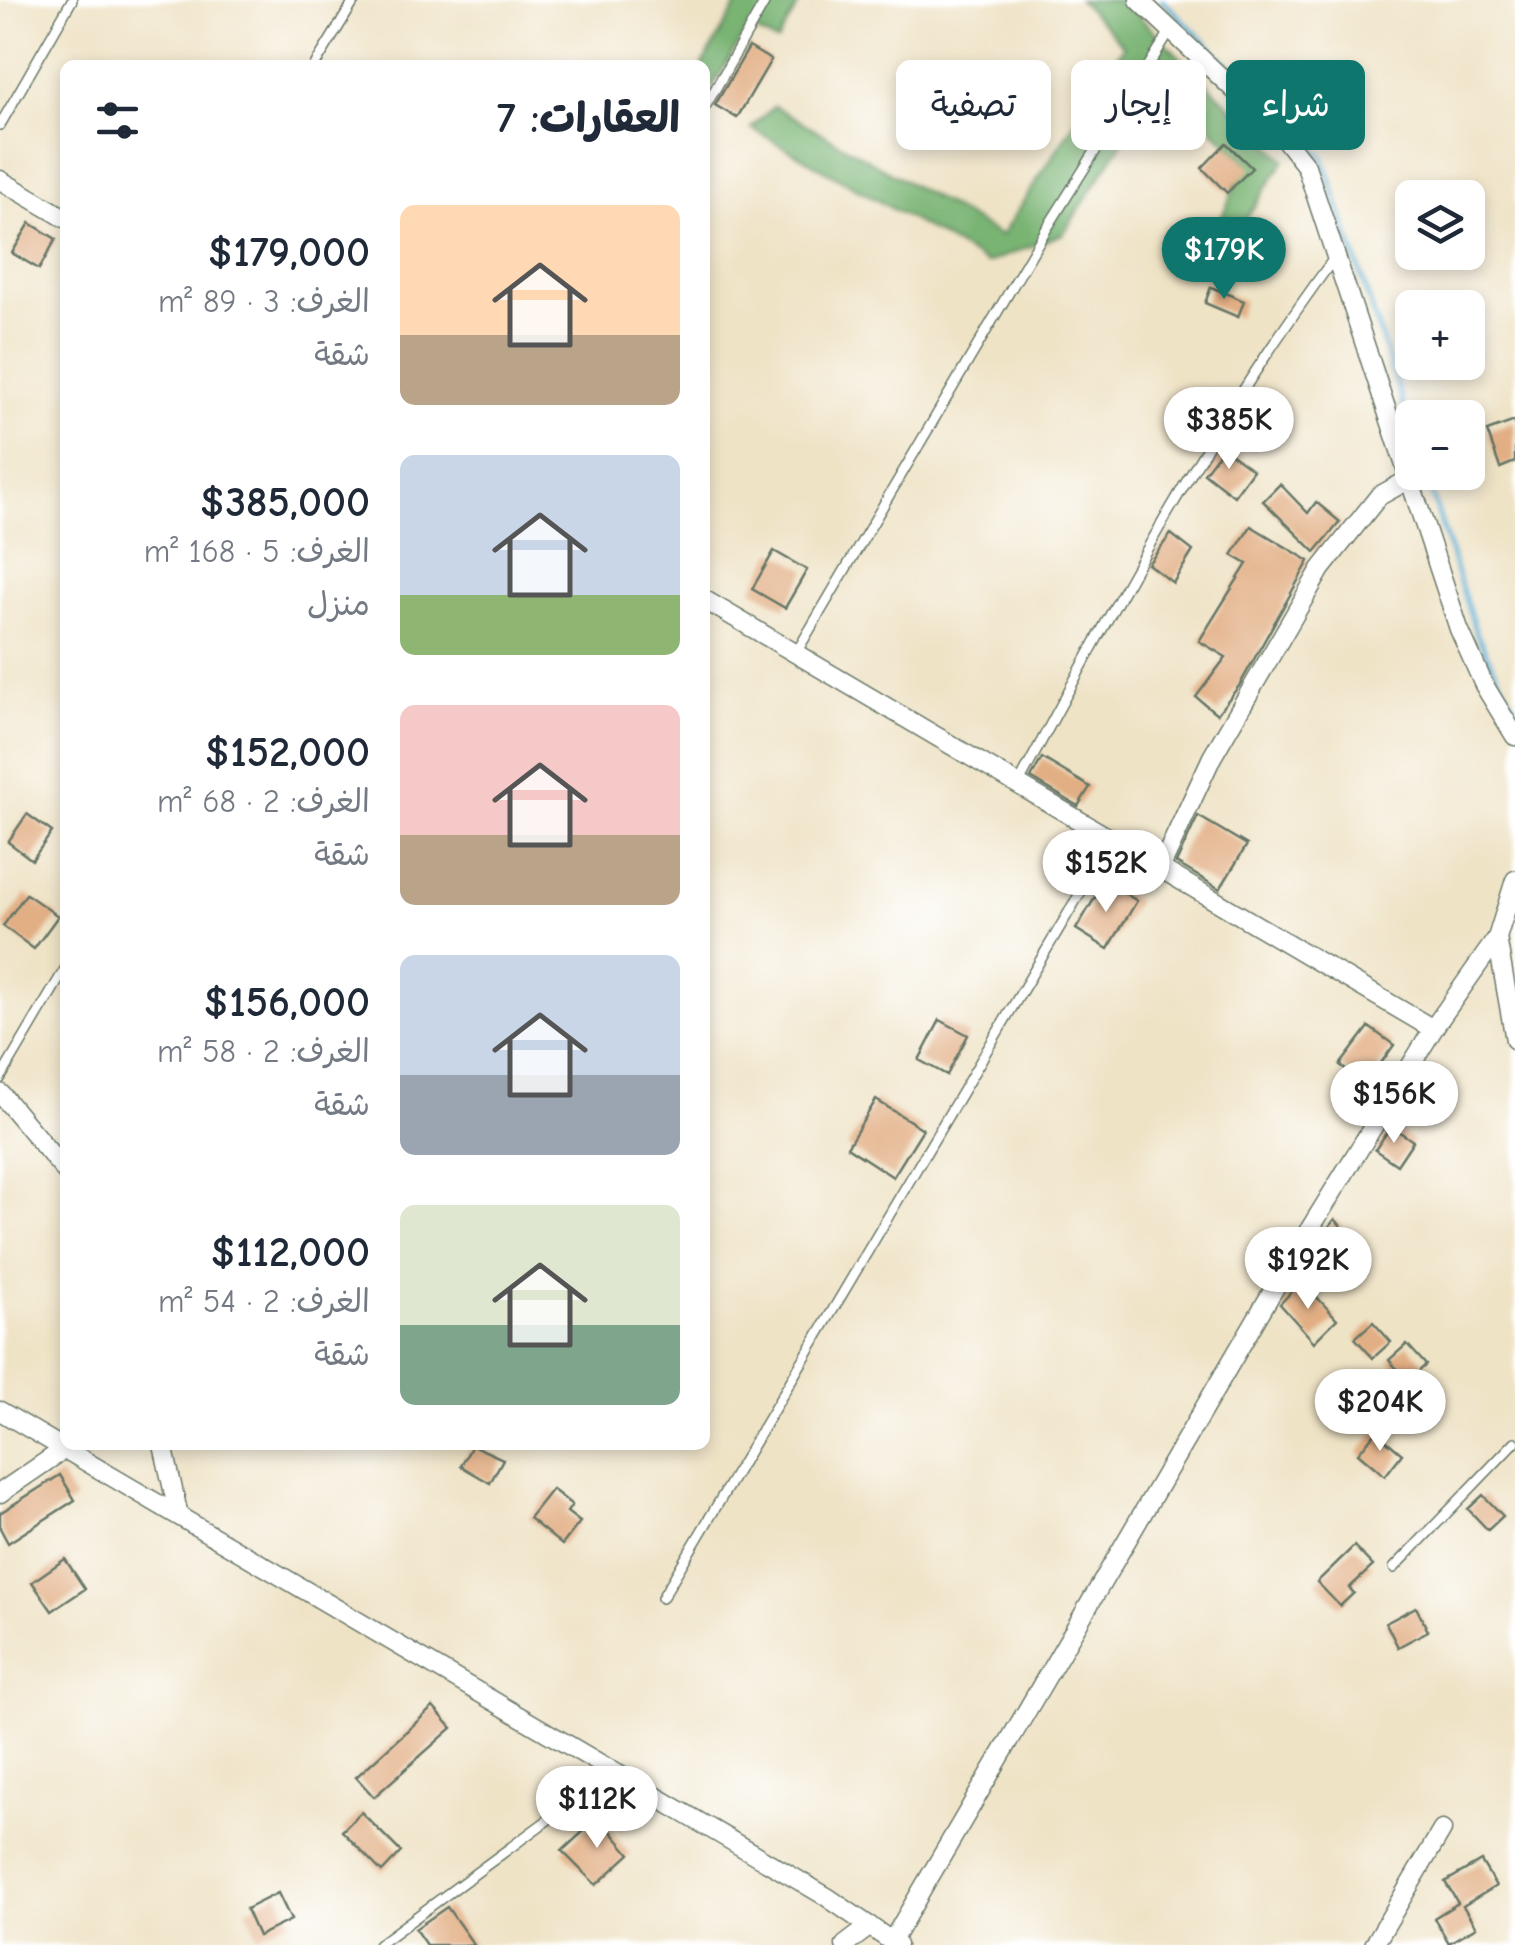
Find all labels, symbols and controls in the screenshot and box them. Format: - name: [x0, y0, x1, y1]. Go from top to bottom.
- chip: تصفية: [896, 60, 1051, 150]
- chip: إيجار: [1071, 60, 1206, 150]
- chip: شراء: [1226, 60, 1365, 150]
- icon: filters: [90, 93, 145, 148]
- text: العقارات: 7: [497, 94, 680, 143]
- map controls: [1395, 180, 1485, 490]
- button: layers: [1395, 180, 1485, 270]
- pin: $179K: [1154, 217, 1294, 302]
- text: $179,000: [208, 228, 370, 277]
- text: $179K: [1184, 231, 1264, 268]
- icon: home: [480, 245, 600, 365]
- text: الغرف: 3 · 89 m²: [158, 283, 370, 320]
- button: +: [1395, 290, 1485, 380]
- text: شقة: [314, 336, 370, 373]
- pin: $385K: [1159, 387, 1299, 472]
- button: −: [1395, 400, 1485, 490]
- text: $385K: [1186, 401, 1272, 438]
- text: $385,000: [200, 478, 370, 527]
- icon: home: [480, 495, 600, 615]
- text: الغرف: 5 · 168 m²: [144, 533, 370, 570]
- text: منزل: [307, 586, 370, 623]
- text: $152,000: [205, 728, 370, 777]
- icon: home: [480, 745, 600, 865]
- text: الغرف: 2 · 68 m²: [157, 783, 370, 820]
- pin: $152K: [1036, 830, 1176, 915]
- text: شقة: [314, 836, 370, 873]
- text: $152K: [1065, 844, 1147, 881]
- text: $156,000: [204, 978, 370, 1027]
- icon: home: [480, 995, 600, 1115]
- text: الغرف: 2 · 58 m²: [157, 1033, 370, 1070]
- pin: $156K: [1324, 1061, 1464, 1146]
- text: $156K: [1352, 1075, 1436, 1112]
- text: شقة: [314, 1086, 370, 1123]
- pin: $192K: [1238, 1227, 1378, 1312]
- text: $112,000: [211, 1228, 370, 1277]
- text: $192K: [1267, 1241, 1349, 1278]
- icon: home: [480, 1245, 600, 1365]
- text: الغرف: 2 · 54 m²: [158, 1283, 370, 1320]
- text: شقة: [314, 1336, 370, 1373]
- pin: $204K: [1310, 1369, 1450, 1454]
- text: $204K: [1337, 1383, 1423, 1420]
- pin: $112K: [527, 1766, 667, 1851]
- text: $112K: [558, 1780, 636, 1817]

